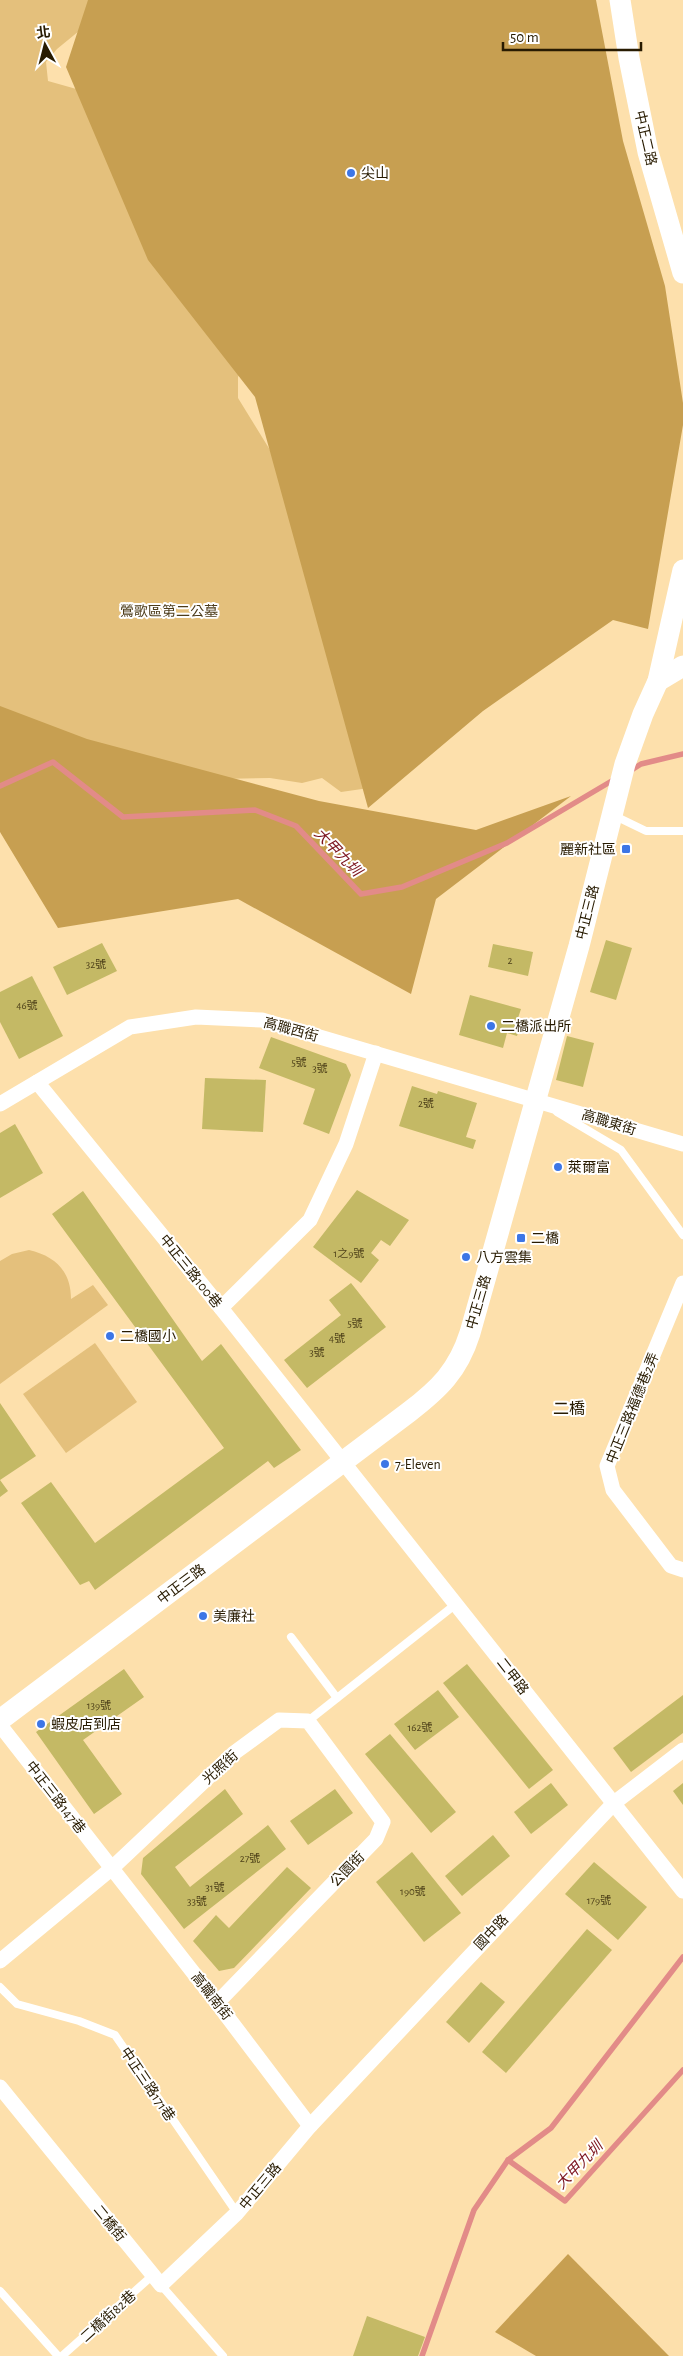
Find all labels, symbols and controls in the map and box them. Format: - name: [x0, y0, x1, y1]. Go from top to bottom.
- north arrow: [20, 20, 70, 70]
- scale bar: [503, 20, 640, 52]
- text: 北: [36, 24, 51, 41]
- text: 50 m: [510, 30, 539, 45]
- street label: 中正二路: [632, 109, 659, 167]
- place label: 尖山: [361, 166, 389, 181]
- marker: 尖山: [345, 167, 357, 179]
- park label: 鶯歌區第二公墓: [120, 604, 218, 619]
- water label: 大甲九圳: [311, 825, 366, 881]
- place label: 麗新社區: [560, 842, 616, 857]
- marker: 麗新社區: [620, 843, 632, 855]
- street label: 中正三路: [573, 883, 602, 941]
- house number: 2: [507, 955, 513, 966]
- house number: 32號: [86, 959, 106, 970]
- house number: 46號: [16, 1000, 38, 1011]
- street label: 高職西街: [262, 1015, 320, 1044]
- place label: 二橋派出所: [501, 1019, 571, 1034]
- marker: 二橋派出所: [485, 1020, 497, 1032]
- house number: 5號: [291, 1057, 307, 1068]
- house number: 3號: [312, 1063, 328, 1074]
- house number: 2號: [418, 1098, 434, 1109]
- street label: 高職東街: [580, 1107, 638, 1138]
- place label: 萊爾富: [568, 1160, 610, 1175]
- marker: 萊爾富: [552, 1161, 564, 1173]
- place label: 二橋: [531, 1231, 559, 1246]
- street label: 中正三路100巷: [157, 1232, 225, 1311]
- marker: 二橋: [515, 1232, 527, 1244]
- house number: 1之9號: [334, 1247, 364, 1259]
- place label: 八方雲集: [476, 1250, 532, 1265]
- marker: 八方雲集: [460, 1251, 472, 1263]
- street label: 中正三路: [464, 1273, 493, 1331]
- house number: 5號: [347, 1318, 363, 1329]
- place label: 二橋國小: [120, 1329, 176, 1344]
- marker: 二橋國小: [104, 1330, 116, 1342]
- house number: 4號: [329, 1333, 345, 1344]
- house number: 3號: [309, 1347, 325, 1358]
- street label: 中正三路福德巷2弄: [602, 1350, 662, 1466]
- district label: 二橋: [553, 1400, 585, 1417]
- marker: 7-Eleven: [379, 1458, 391, 1470]
- place label: 7-Eleven: [395, 1458, 441, 1472]
- street label: 中正三路: [154, 1562, 208, 1607]
- place label: 美廉社: [213, 1608, 255, 1624]
- marker: 美廉社: [197, 1610, 209, 1622]
- street label: 二甲路: [494, 1655, 531, 1697]
- house number: 139號: [87, 1700, 111, 1711]
- place label: 蝦皮店到店: [51, 1717, 121, 1732]
- marker: 蝦皮店到店: [35, 1718, 47, 1730]
- house number: 162號: [408, 1722, 432, 1733]
- street label: 光照街: [200, 1748, 241, 1787]
- street label: 中正三路147巷: [23, 1758, 88, 1836]
- street label: 公園街: [327, 1849, 367, 1890]
- house number: 27號: [240, 1853, 260, 1864]
- house number: 31號: [205, 1882, 225, 1893]
- house number: 190號: [400, 1886, 426, 1897]
- house number: 179號: [587, 1895, 611, 1906]
- house number: 33號: [187, 1896, 207, 1907]
- street label: 國中路: [472, 1912, 511, 1953]
- street label: 高職南街: [188, 1970, 235, 2023]
- street label: 中正三路171巷: [117, 2045, 178, 2124]
- water label: 大甲九圳: [552, 2136, 607, 2192]
- street label: 中正三路: [237, 2160, 284, 2213]
- street label: 二橋街: [91, 2202, 129, 2244]
- street label: 二橋街82巷: [78, 2288, 139, 2345]

